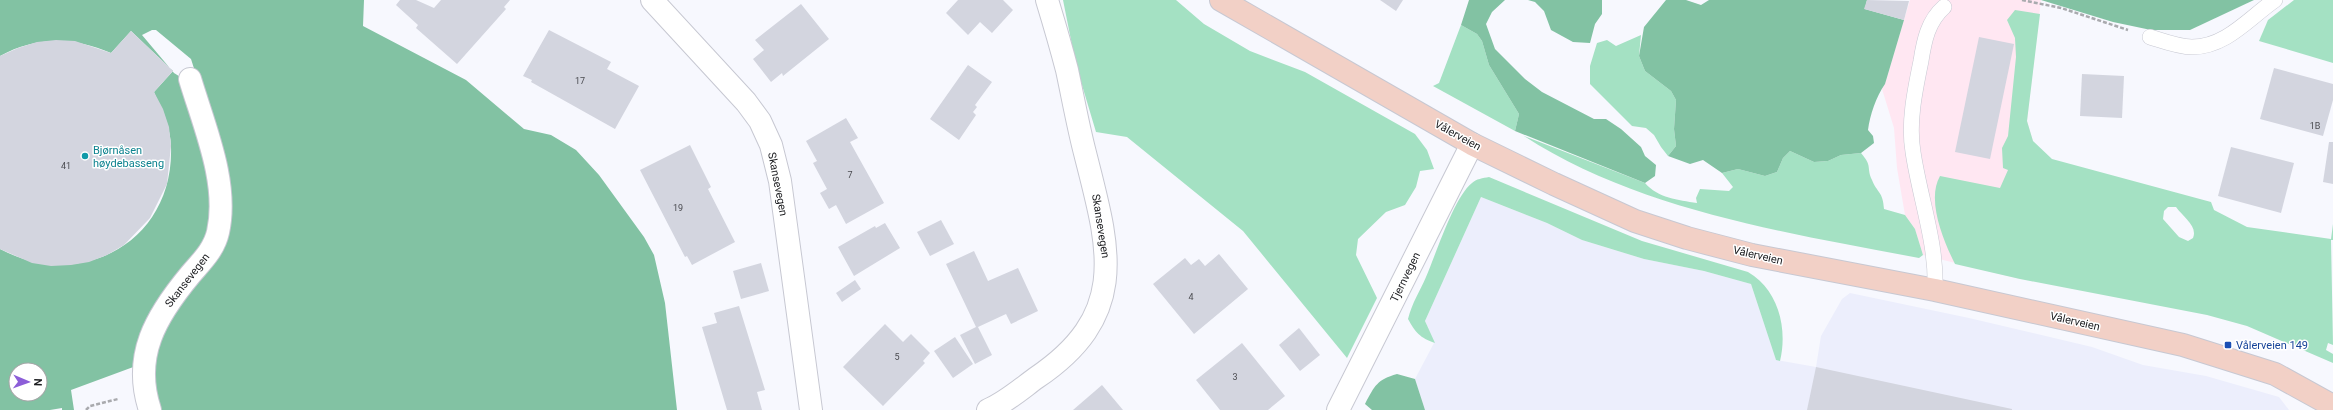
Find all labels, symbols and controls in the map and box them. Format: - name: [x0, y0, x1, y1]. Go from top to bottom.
- house number: 17: [575, 76, 585, 86]
- street label: Vålerveien: [1432, 117, 1483, 153]
- house number: 1B: [2310, 121, 2321, 131]
- place label: Bjørnåsen høydebasseng: [93, 144, 164, 170]
- marker: Bjørnåsen høydebasseng: [80, 151, 90, 161]
- street label: Skansevegen: [765, 151, 790, 217]
- house number: 41: [61, 161, 71, 171]
- house number: 7: [847, 170, 853, 180]
- street label: Skansevegen: [1089, 193, 1112, 259]
- house number: 19: [673, 203, 683, 213]
- street label: Vålerveien: [1732, 243, 1784, 268]
- street label: Tjernvegen: [1388, 250, 1423, 304]
- street label: Skansevegen: [162, 251, 212, 310]
- house number: 4: [1188, 292, 1194, 302]
- street label: Vålerveien: [2049, 309, 2101, 334]
- place label: Vålerveien 149: [2236, 339, 2308, 352]
- marker: Vålerveien 149: [2223, 340, 2233, 350]
- house number: 5: [894, 352, 900, 362]
- north arrow: [8, 362, 48, 402]
- house number: 3: [1232, 372, 1238, 382]
- text: N: [31, 378, 44, 387]

